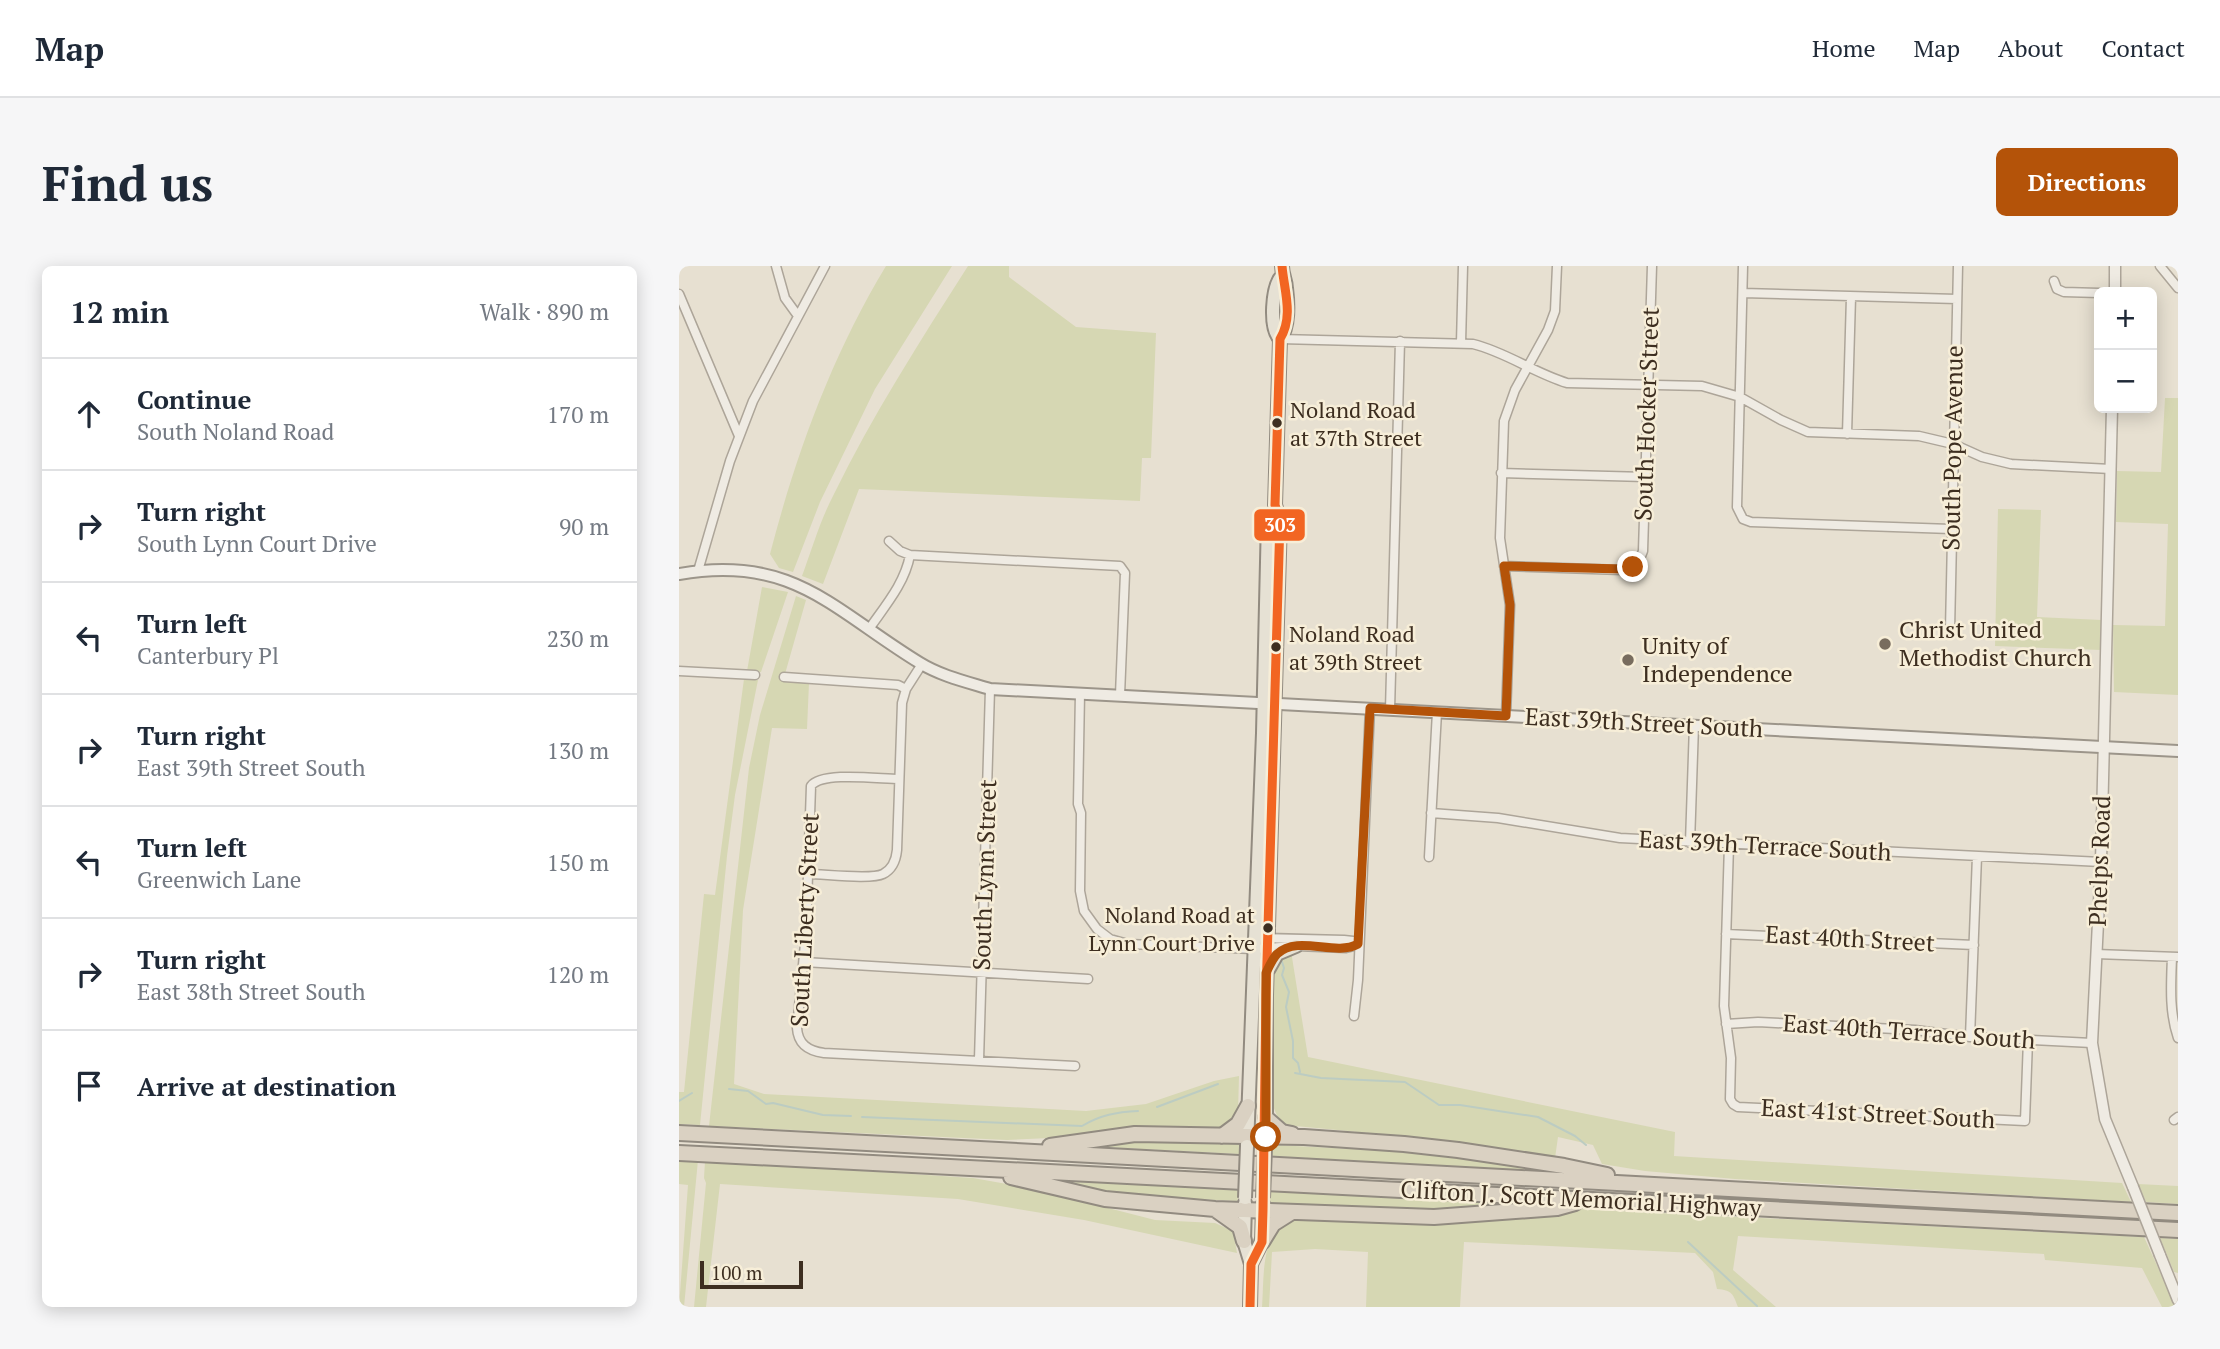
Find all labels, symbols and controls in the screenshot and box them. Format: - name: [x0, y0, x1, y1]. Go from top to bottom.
- text: Map: [35, 27, 104, 70]
- text: Home: [1812, 32, 1876, 64]
- text: Map: [1914, 32, 1960, 64]
- text: About: [1998, 32, 2064, 64]
- text: Contact: [2102, 32, 2185, 64]
- button: Directions: [1996, 148, 2178, 216]
- text: Find us: [42, 150, 213, 215]
- map controls: [2094, 287, 2157, 413]
- button: +: [2094, 287, 2157, 350]
- text: 12 min: [70, 292, 169, 332]
- text: Walk · 890 m: [480, 296, 609, 327]
- street label: South Hocker Street: [1626, 306, 1666, 521]
- street label: South Pope Avenue: [1934, 345, 1970, 551]
- button: −: [2094, 350, 2157, 413]
- text: Continue: [137, 382, 251, 416]
- icon: ahead: [70, 395, 108, 433]
- place label: Noland Road at 37th Street: [1290, 395, 1422, 452]
- text: 170 m: [547, 399, 609, 430]
- text: South Noland Road: [137, 416, 334, 447]
- marker: Noland Road at 37th Street: [1270, 416, 1284, 430]
- text: Turn right: [137, 494, 266, 528]
- icon: right: [70, 507, 108, 545]
- line badge: 303: [1253, 508, 1306, 542]
- text: 90 m: [559, 511, 609, 542]
- text: 303: [1264, 512, 1296, 537]
- text: South Lynn Court Drive: [137, 528, 377, 559]
- route end: [1617, 551, 1648, 582]
- text: Turn left: [137, 606, 247, 640]
- place label: Christ United Methodist Church: [1899, 613, 2092, 673]
- icon: left: [70, 619, 108, 657]
- place label: Noland Road at 39th Street: [1289, 619, 1422, 676]
- text: 230 m: [547, 623, 609, 654]
- place label: Unity of Independence: [1642, 629, 1792, 689]
- marker: Christ United Methodist Church: [1877, 636, 1893, 652]
- text: Canterbury Pl: [137, 640, 279, 671]
- marker: Noland Road at 39th Street: [1269, 640, 1283, 654]
- marker: Unity of Independence: [1620, 652, 1636, 668]
- street label: East 39th Street South: [1524, 700, 1764, 744]
- text: Turn right: [137, 718, 266, 752]
- icon: right: [70, 731, 108, 769]
- text: 130 m: [547, 735, 609, 766]
- text: East 39th Street South: [137, 752, 365, 783]
- street label: South Lynn Street: [965, 779, 1003, 971]
- street label: Phelps Road: [2081, 795, 2117, 927]
- street label: South Liberty Street: [782, 812, 826, 1028]
- street label: East 39th Terrace South: [1638, 822, 1892, 868]
- text: Turn left: [137, 830, 247, 864]
- icon: left: [70, 843, 108, 881]
- text: 150 m: [547, 847, 609, 878]
- text: Greenwich Lane: [137, 864, 301, 895]
- place label: Noland Road at Lynn Court Drive: [1089, 900, 1255, 957]
- street label: East 40th Street: [1765, 918, 1936, 958]
- marker: Noland Road at Lynn Court Drive: [1261, 921, 1275, 935]
- text: Turn right: [137, 942, 266, 976]
- icon: right: [70, 955, 108, 993]
- text: 120 m: [547, 959, 609, 990]
- text: East 38th Street South: [137, 976, 365, 1007]
- street label: East 40th Terrace South: [1782, 1006, 2036, 1056]
- icon: arrive: [70, 1067, 108, 1105]
- text: Arrive at destination: [137, 1069, 396, 1103]
- street label: East 41st Street South: [1760, 1091, 1996, 1135]
- route start: [1250, 1121, 1281, 1152]
- street label: Clifton J. Scott Memorial Highway: [1400, 1173, 1763, 1223]
- scale bar: [700, 1258, 803, 1290]
- text: 100 m: [711, 1260, 762, 1285]

